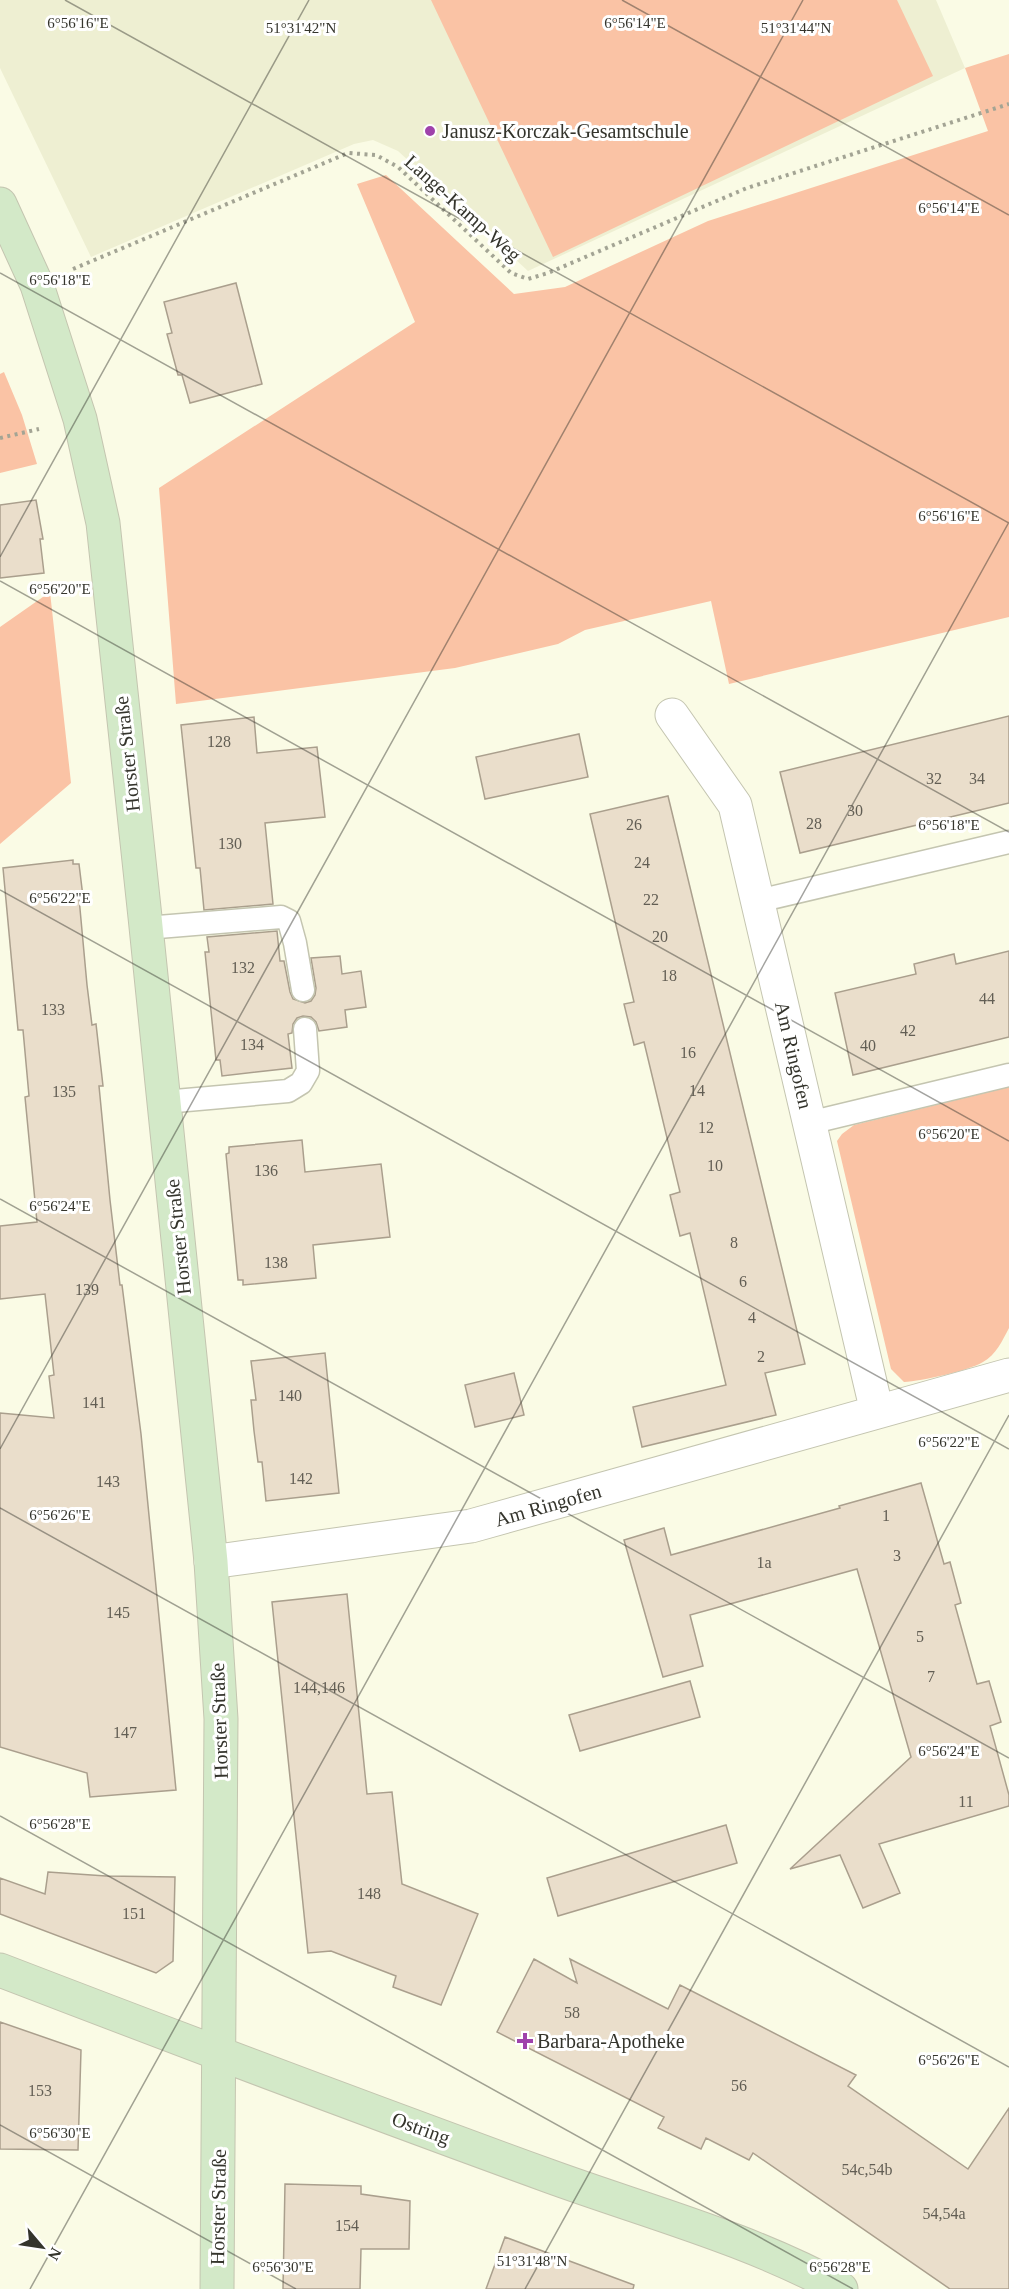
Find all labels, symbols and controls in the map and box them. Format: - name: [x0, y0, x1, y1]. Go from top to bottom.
- text: 6°56'16"E: [47, 15, 109, 31]
- text: 6°56'14"E: [604, 15, 666, 31]
- text: 51°31'42"N: [266, 20, 336, 36]
- text: 51°31'44"N: [761, 20, 831, 36]
- place label: Janusz-Korczak-Gesamtschule: [442, 120, 689, 142]
- marker: Janusz-Korczak-Gesamtschule: [423, 124, 437, 138]
- street label: Lange-Kamp-Weg: [400, 150, 525, 267]
- text: 6°56'14"E: [918, 200, 980, 216]
- text: 6°56'18"E: [29, 272, 91, 288]
- text: 6°56'16"E: [918, 508, 980, 524]
- text: 6°56'20"E: [29, 581, 91, 597]
- street label: Horster Straße: [110, 695, 144, 813]
- house number: 128: [207, 733, 231, 750]
- house number: 32: [926, 770, 942, 787]
- house number: 34: [969, 770, 985, 787]
- house number: 30: [847, 802, 863, 819]
- house number: 28: [806, 815, 822, 832]
- house number: 26: [626, 816, 642, 833]
- text: 6°56'18"E: [918, 817, 980, 833]
- house number: 130: [218, 835, 242, 852]
- house number: 24: [634, 854, 650, 871]
- text: 6°56'22"E: [29, 890, 91, 906]
- house number: 22: [643, 891, 659, 908]
- house number: 20: [652, 928, 668, 945]
- house number: 132: [231, 959, 255, 976]
- house number: 18: [661, 967, 677, 984]
- house number: 44: [979, 990, 995, 1007]
- street label: Am Ringofen: [770, 999, 817, 1111]
- house number: 133: [41, 1001, 65, 1018]
- house number: 42: [900, 1022, 916, 1039]
- house number: 134: [240, 1036, 264, 1053]
- house number: 40: [860, 1037, 876, 1054]
- house number: 16: [680, 1044, 696, 1061]
- house number: 14: [689, 1082, 705, 1099]
- house number: 135: [52, 1083, 76, 1100]
- house number: 12: [698, 1119, 714, 1136]
- text: 6°56'20"E: [918, 1126, 980, 1142]
- house number: 10: [707, 1157, 723, 1174]
- house number: 136: [254, 1162, 278, 1179]
- street label: Horster Straße: [161, 1178, 195, 1296]
- text: 6°56'24"E: [29, 1198, 91, 1214]
- house number: 8: [730, 1234, 738, 1251]
- house number: 138: [264, 1254, 288, 1271]
- house number: 6: [739, 1273, 747, 1290]
- house number: 139: [75, 1281, 99, 1298]
- house number: 4: [748, 1309, 756, 1326]
- house number: 2: [757, 1348, 765, 1365]
- house number: 140: [278, 1387, 302, 1404]
- house number: 141: [82, 1394, 106, 1411]
- text: 6°56'22"E: [918, 1434, 980, 1450]
- house number: 142: [289, 1470, 313, 1487]
- house number: 143: [96, 1473, 120, 1490]
- street label: Am Ringofen: [492, 1479, 604, 1532]
- text: 6°56'26"E: [29, 1507, 91, 1523]
- house number: 1: [882, 1507, 890, 1524]
- house number: 3: [893, 1547, 901, 1564]
- house number: 1a: [756, 1554, 772, 1571]
- house number: 145: [106, 1604, 130, 1621]
- house number: 5: [916, 1628, 924, 1645]
- street label: Horster Straße: [206, 1662, 232, 1779]
- house number: 7: [927, 1668, 935, 1685]
- house number: 144,146: [293, 1679, 345, 1696]
- house number: 147: [113, 1724, 137, 1741]
- text: 6°56'24"E: [918, 1743, 980, 1759]
- house number: 11: [958, 1793, 974, 1810]
- text: 6°56'28"E: [29, 1816, 91, 1832]
- house number: 148: [357, 1885, 381, 1902]
- house number: 151: [122, 1905, 146, 1922]
- house number: 58: [564, 2004, 580, 2021]
- place label: Barbara-Apotheke: [537, 2030, 685, 2053]
- marker: Barbara-Apotheke: [518, 2034, 532, 2048]
- text: 6°56'26"E: [918, 2052, 980, 2068]
- house number: 56: [731, 2077, 747, 2094]
- house number: 153: [28, 2082, 52, 2099]
- street label: Ostring: [389, 2107, 453, 2150]
- text: 6°56'30"E: [29, 2125, 91, 2141]
- street label: Horster Straße: [206, 2149, 230, 2265]
- house number: 54c,54b: [841, 2161, 893, 2178]
- house number: 54,54a: [922, 2205, 966, 2222]
- north arrow: [12, 2217, 72, 2277]
- house number: 154: [335, 2217, 359, 2234]
- text: N: [44, 2245, 65, 2264]
- text: 51°31'48"N: [497, 2253, 567, 2269]
- text: 6°56'30"E: [252, 2259, 314, 2275]
- text: 6°56'28"E: [809, 2259, 871, 2275]

